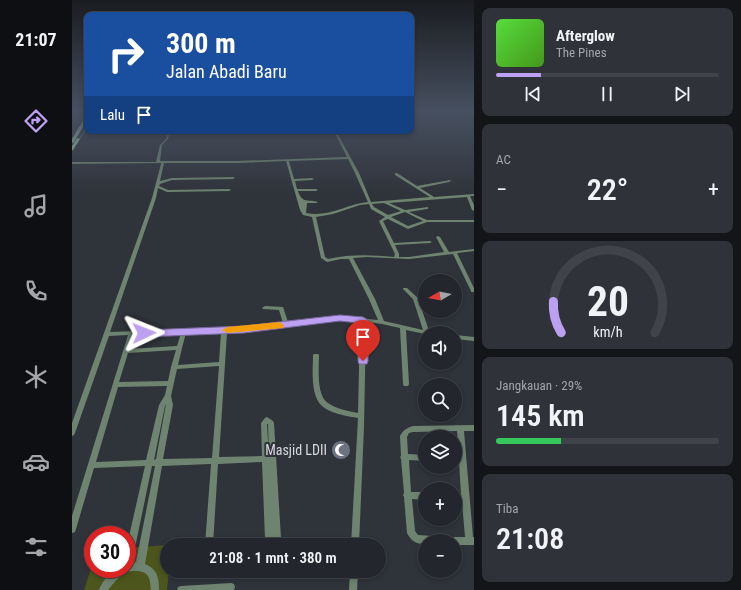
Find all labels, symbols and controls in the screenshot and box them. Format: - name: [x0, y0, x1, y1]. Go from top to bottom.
- text: 300 m: [166, 27, 236, 60]
- text: Afterglow: [556, 27, 615, 45]
- icon: right: [100, 28, 152, 80]
- text: 21:07: [15, 29, 57, 50]
- text: The Pines: [556, 45, 607, 60]
- text: Jalan Abadi Baru: [166, 61, 287, 82]
- icon: previous: [522, 83, 544, 105]
- icon: pause: [596, 83, 618, 105]
- icon: next: [671, 83, 693, 105]
- icon: arrive: [133, 104, 155, 126]
- text: Lalu: [100, 106, 125, 124]
- icon: directions: [22, 107, 50, 135]
- text: AC: [496, 152, 511, 167]
- text: 22°: [587, 172, 628, 207]
- text: −: [496, 177, 507, 202]
- text: +: [708, 177, 719, 202]
- icon: music: [22, 192, 50, 220]
- north arrow: [418, 274, 462, 318]
- map controls: [418, 274, 462, 578]
- icon: phone: [22, 277, 50, 305]
- text: 20: [586, 277, 629, 326]
- position arrow: [123, 312, 165, 354]
- pin: [346, 320, 380, 361]
- text: km/h: [593, 324, 622, 340]
- icon: arrive: [352, 326, 374, 348]
- button: sound: [418, 326, 462, 370]
- icon: climate: [22, 363, 50, 391]
- button: search: [418, 378, 462, 422]
- text: Jangkauan · 29%: [496, 378, 582, 393]
- text: 145 km: [496, 398, 585, 433]
- button: layers: [418, 430, 462, 474]
- mosque icon: Masjid LDII: [330, 439, 352, 461]
- place label: Masjid LDII: [265, 442, 327, 458]
- icon: car: [22, 448, 50, 476]
- button: +: [418, 482, 462, 526]
- text: Tiba: [496, 501, 518, 516]
- text: 21:08: [496, 521, 564, 556]
- speed limit sign: 30: [84, 526, 136, 578]
- icon: filters: [22, 533, 50, 561]
- button: −: [418, 534, 462, 578]
- text: 21:08 · 1 mnt · 380 m: [209, 549, 337, 567]

